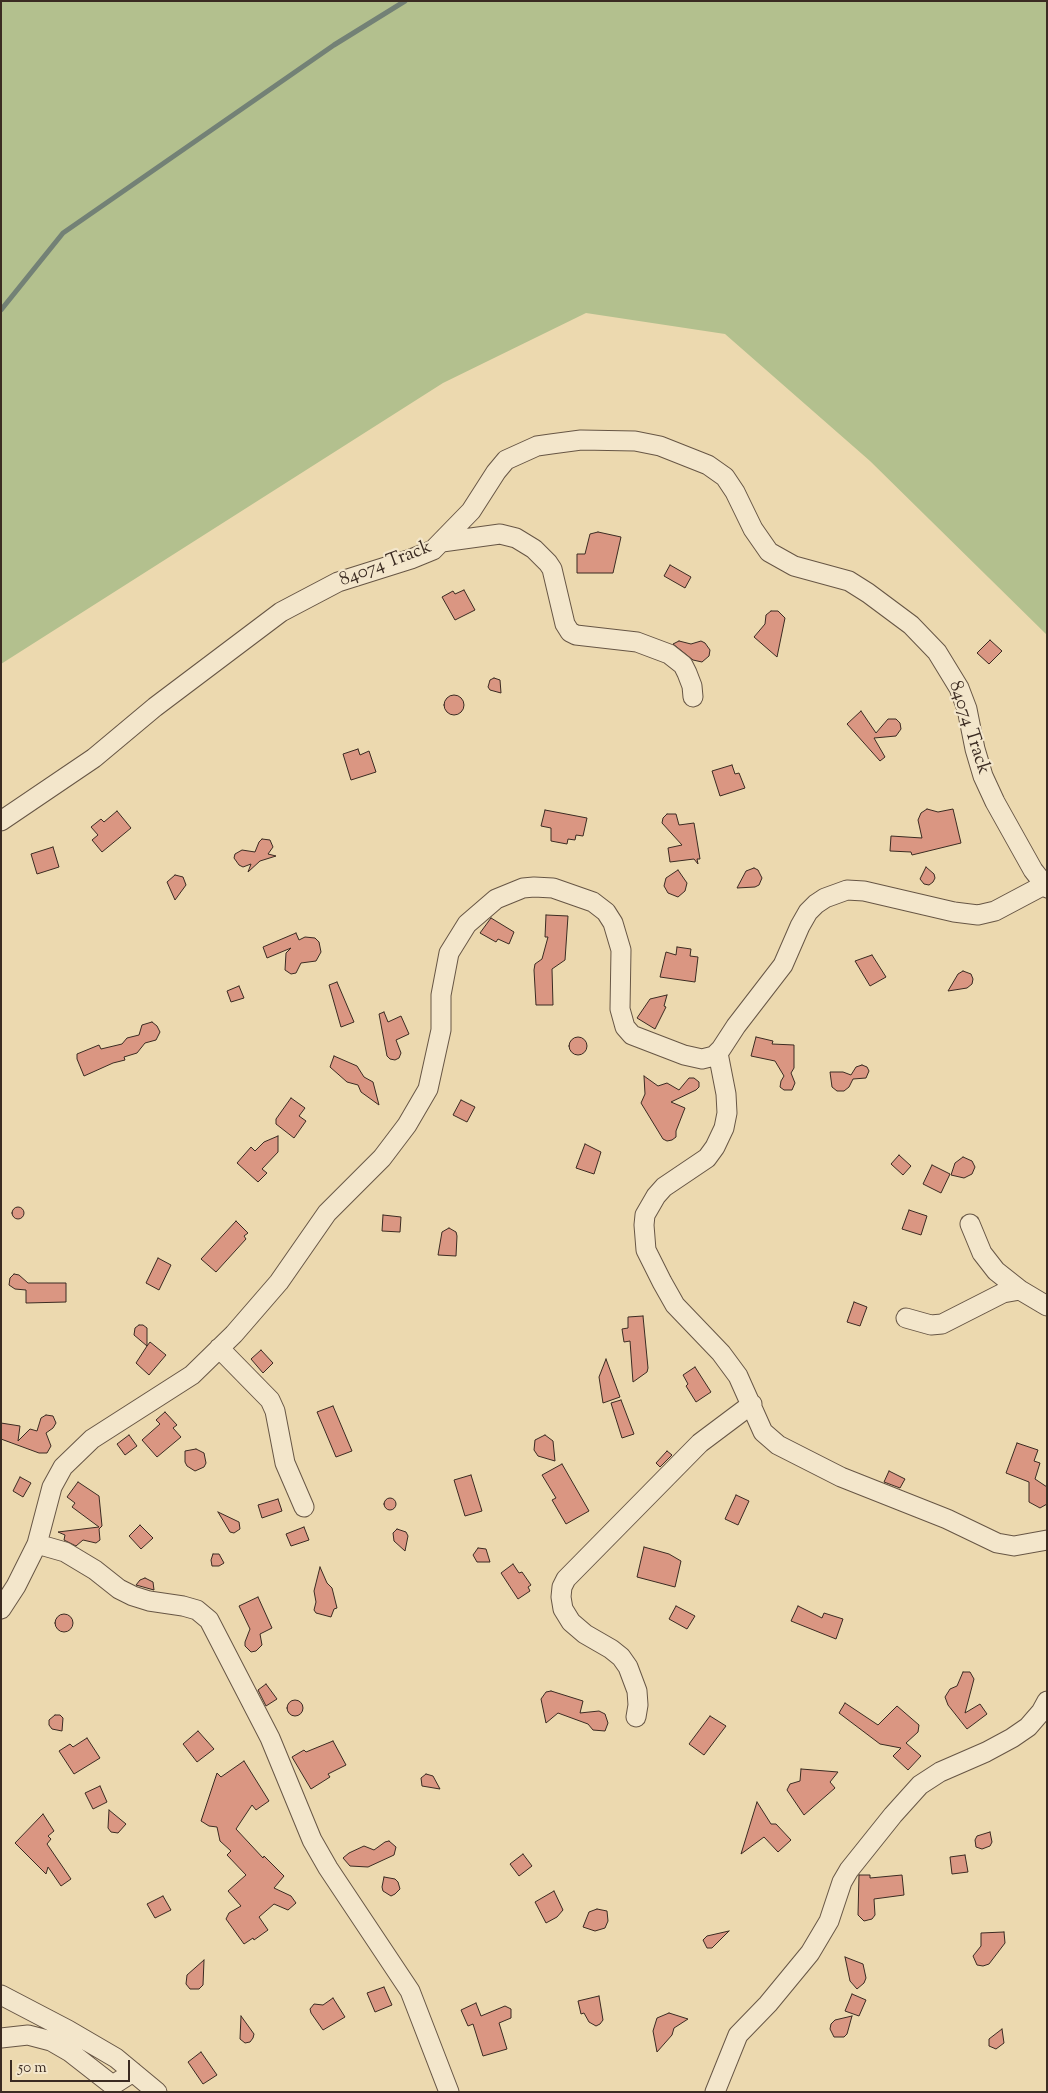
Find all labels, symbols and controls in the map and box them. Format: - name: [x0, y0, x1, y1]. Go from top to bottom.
- street label: 84074 Track: [337, 537, 435, 593]
- street label: 84074 Track: [942, 678, 994, 778]
- scale bar: [12, 2050, 132, 2082]
- text: 50 m: [18, 2058, 47, 2079]

